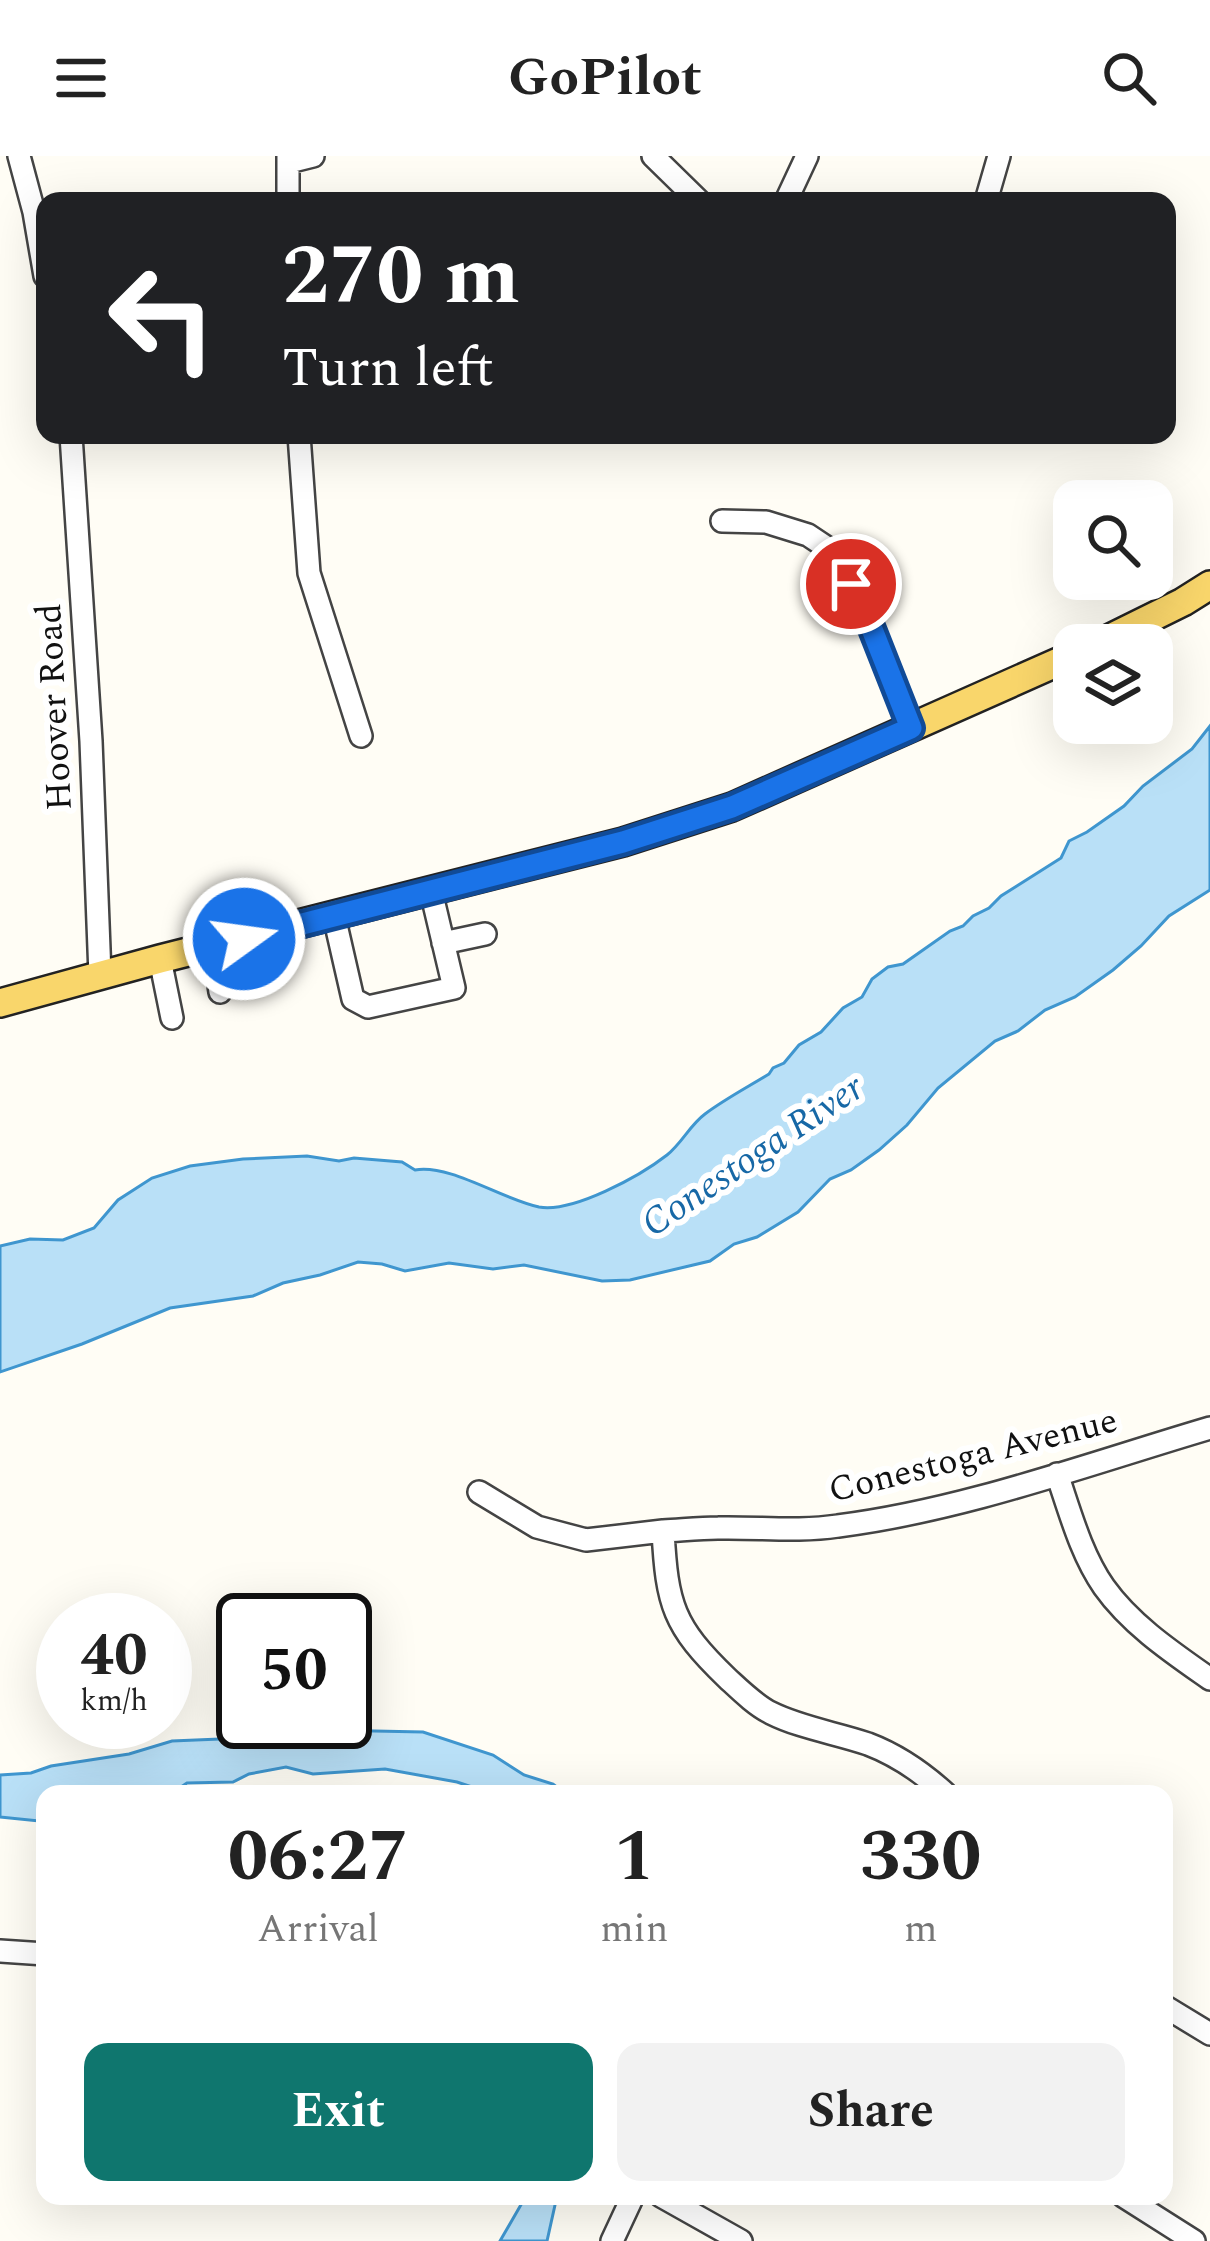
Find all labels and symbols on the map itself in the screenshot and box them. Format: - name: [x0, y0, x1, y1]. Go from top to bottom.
- pin: [800, 533, 902, 635]
- street label: Hoover Road: [22, 602, 88, 812]
- position arrow: [181, 876, 307, 1002]
- water label: Conestoga River: [630, 1059, 877, 1253]
- street label: Conestoga Avenue: [823, 1394, 1123, 1518]
- speed limit sign: 50: [216, 1593, 372, 1749]

